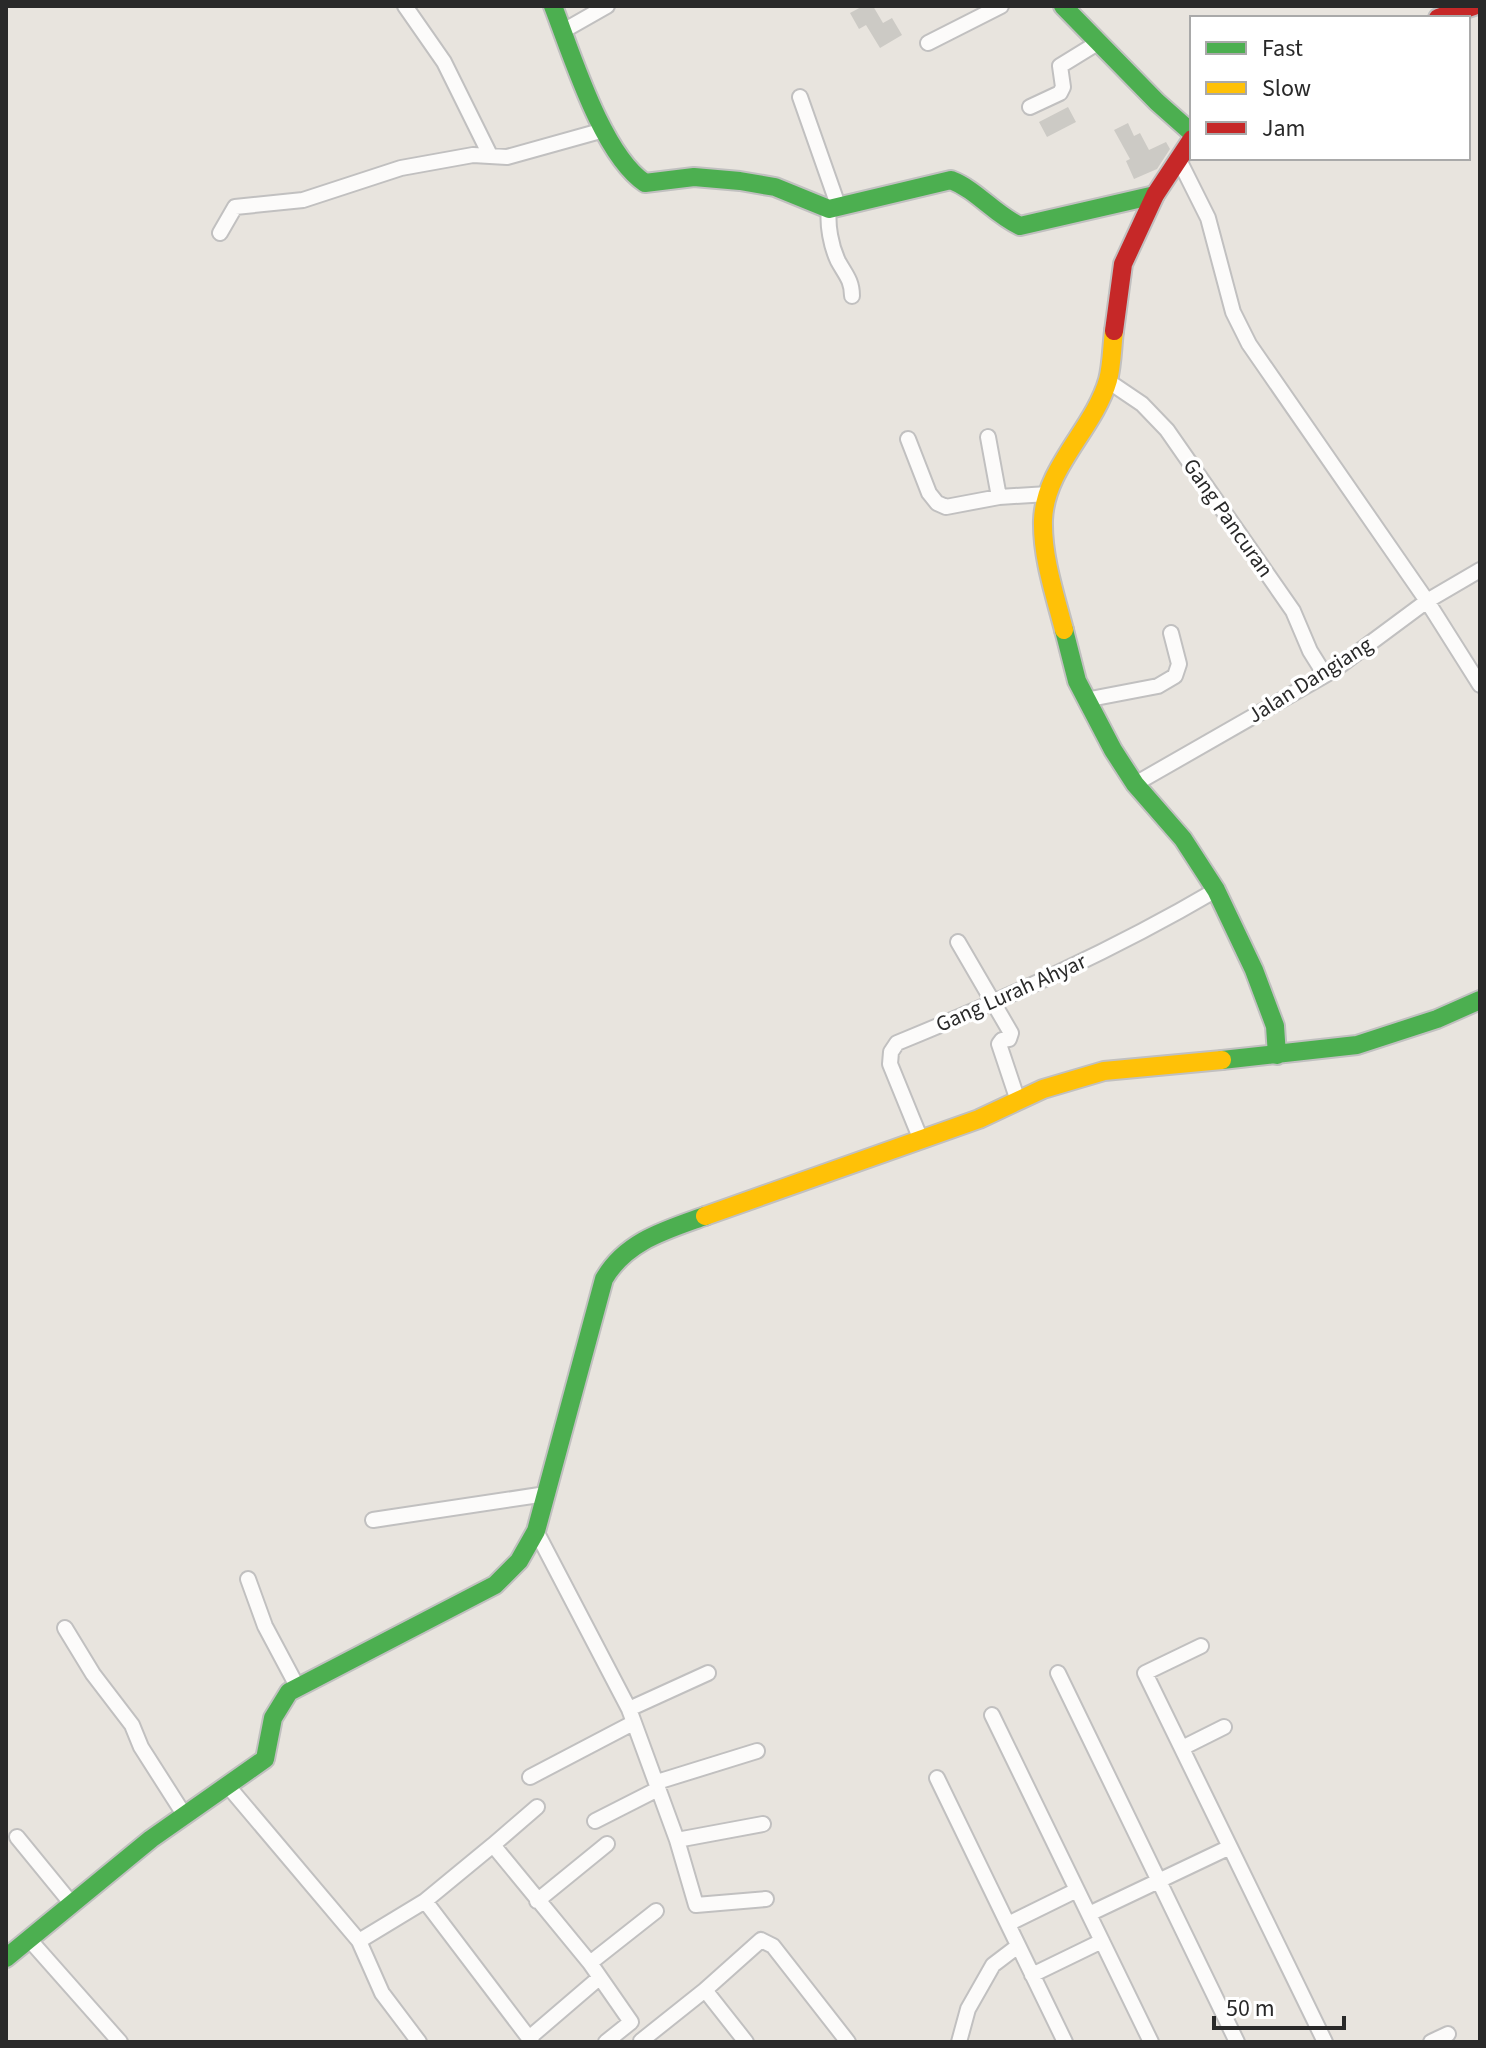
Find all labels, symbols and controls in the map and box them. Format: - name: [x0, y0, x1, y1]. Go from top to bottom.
- legend: [1190, 16, 1470, 160]
- text: Fast: [1262, 31, 1303, 66]
- text: Slow: [1262, 71, 1311, 106]
- text: Jam: [1262, 111, 1306, 146]
- street label: Gang Pancuran: [1175, 452, 1281, 584]
- street label: Jalan Dangiang: [1241, 629, 1379, 731]
- street label: Gang Lurah Ahyar: [931, 945, 1092, 1040]
- scale bar: [1214, 1980, 1344, 2030]
- text: 50 m: [1226, 1991, 1275, 2026]

